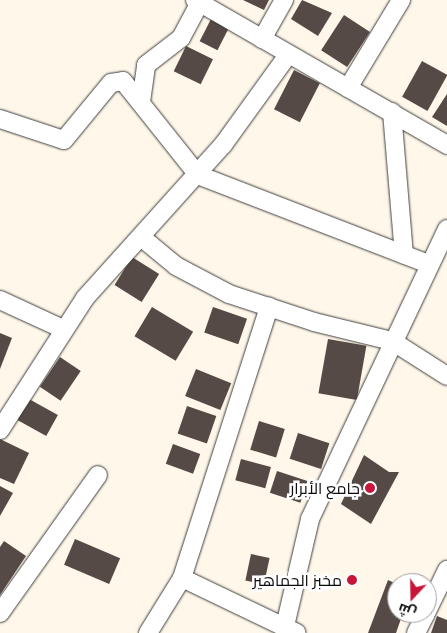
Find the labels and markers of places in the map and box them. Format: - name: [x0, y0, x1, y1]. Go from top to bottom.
- place label: جامع الأبرار: [290, 478, 360, 498]
- marker: جامع الأبرار: [364, 482, 376, 494]
- place label: مخبز الجماهير: [253, 570, 342, 590]
- marker: مخبز الجماهير: [346, 574, 358, 586]

